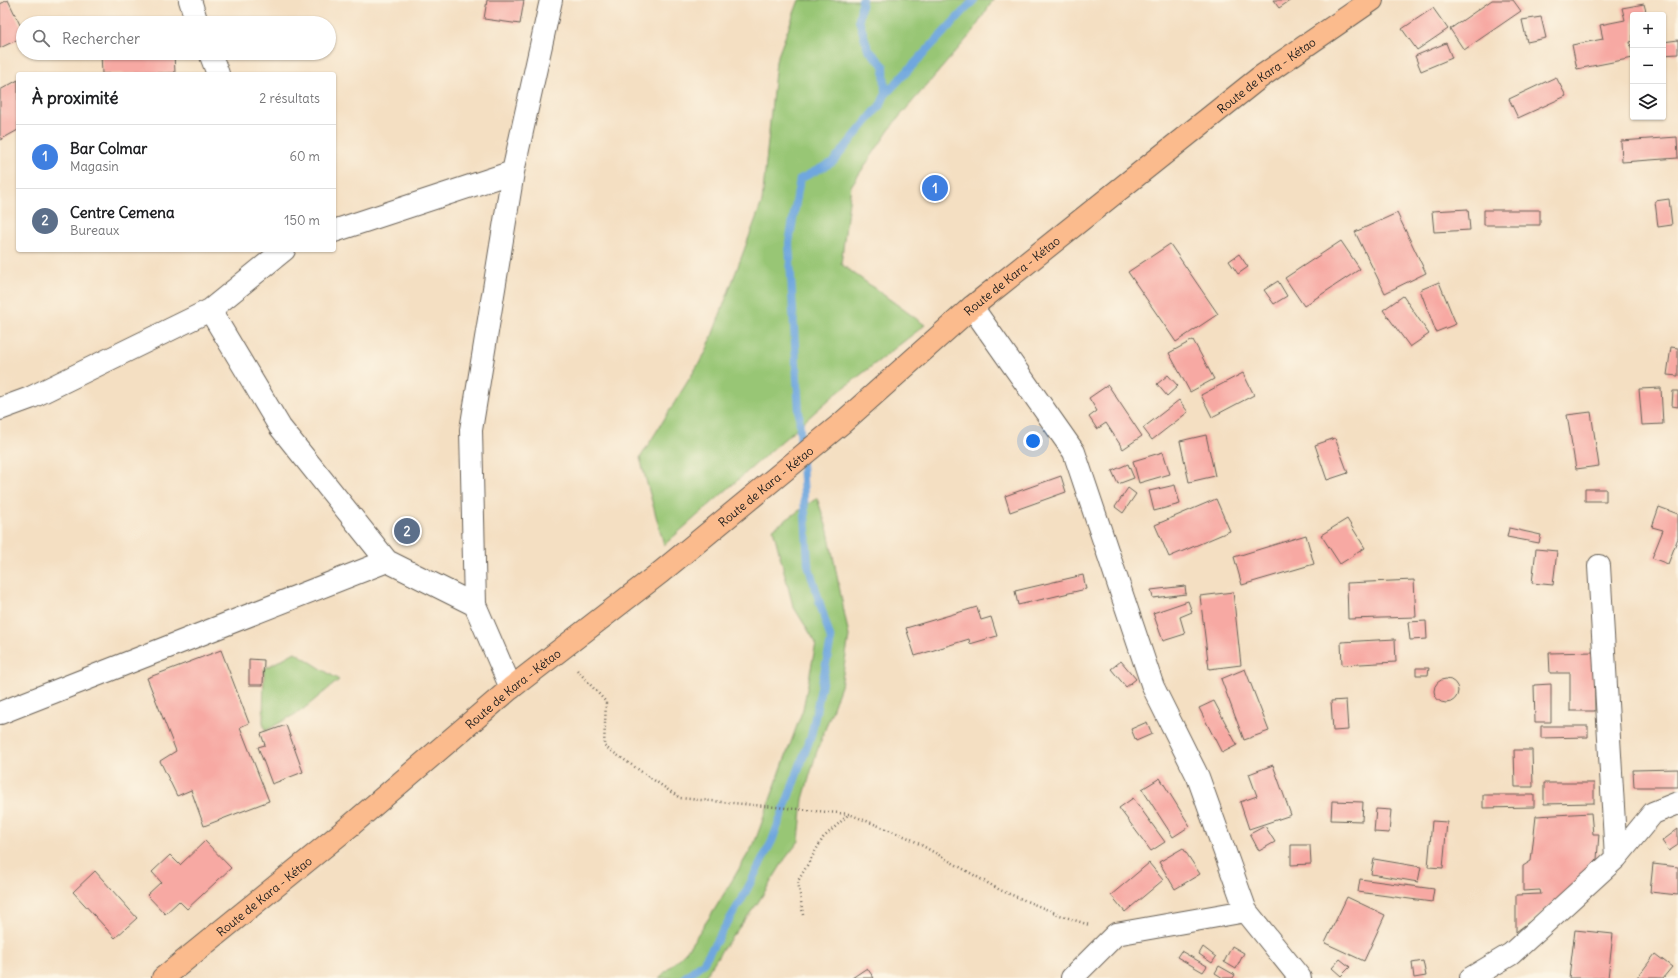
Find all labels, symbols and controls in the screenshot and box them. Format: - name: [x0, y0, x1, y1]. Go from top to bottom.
- map controls: [1630, 12, 1666, 120]
- button: +: [1630, 12, 1666, 48]
- search box: [16, 16, 336, 60]
- icon: search: [30, 27, 52, 49]
- text: Rechercher: [62, 29, 140, 48]
- street label: Route de Kara - Kétao: [1214, 34, 1319, 116]
- button: −: [1630, 48, 1666, 84]
- button: layers: [1630, 84, 1666, 120]
- text: À proximité: [32, 87, 118, 109]
- text: 2 résultats: [259, 90, 320, 107]
- text: Bar Colmar: [70, 139, 147, 158]
- text: 1: [42, 148, 48, 165]
- text: 60 m: [289, 148, 320, 165]
- text: Magasin: [70, 158, 119, 175]
- pin: 1: [922, 173, 948, 203]
- text: Centre Cemena: [70, 203, 175, 222]
- text: 2: [41, 212, 49, 229]
- text: 150 m: [284, 212, 320, 229]
- text: Bureaux: [70, 222, 119, 239]
- street label: Route de Kara - Kétao: [961, 232, 1063, 318]
- your location: [1023, 431, 1043, 451]
- street label: Route de Kara - Kétao: [715, 442, 816, 530]
- pin: 2: [394, 516, 420, 546]
- street label: Route de Kara - Kétao: [462, 645, 564, 732]
- street label: Route de Kara - Kétao: [213, 853, 315, 939]

